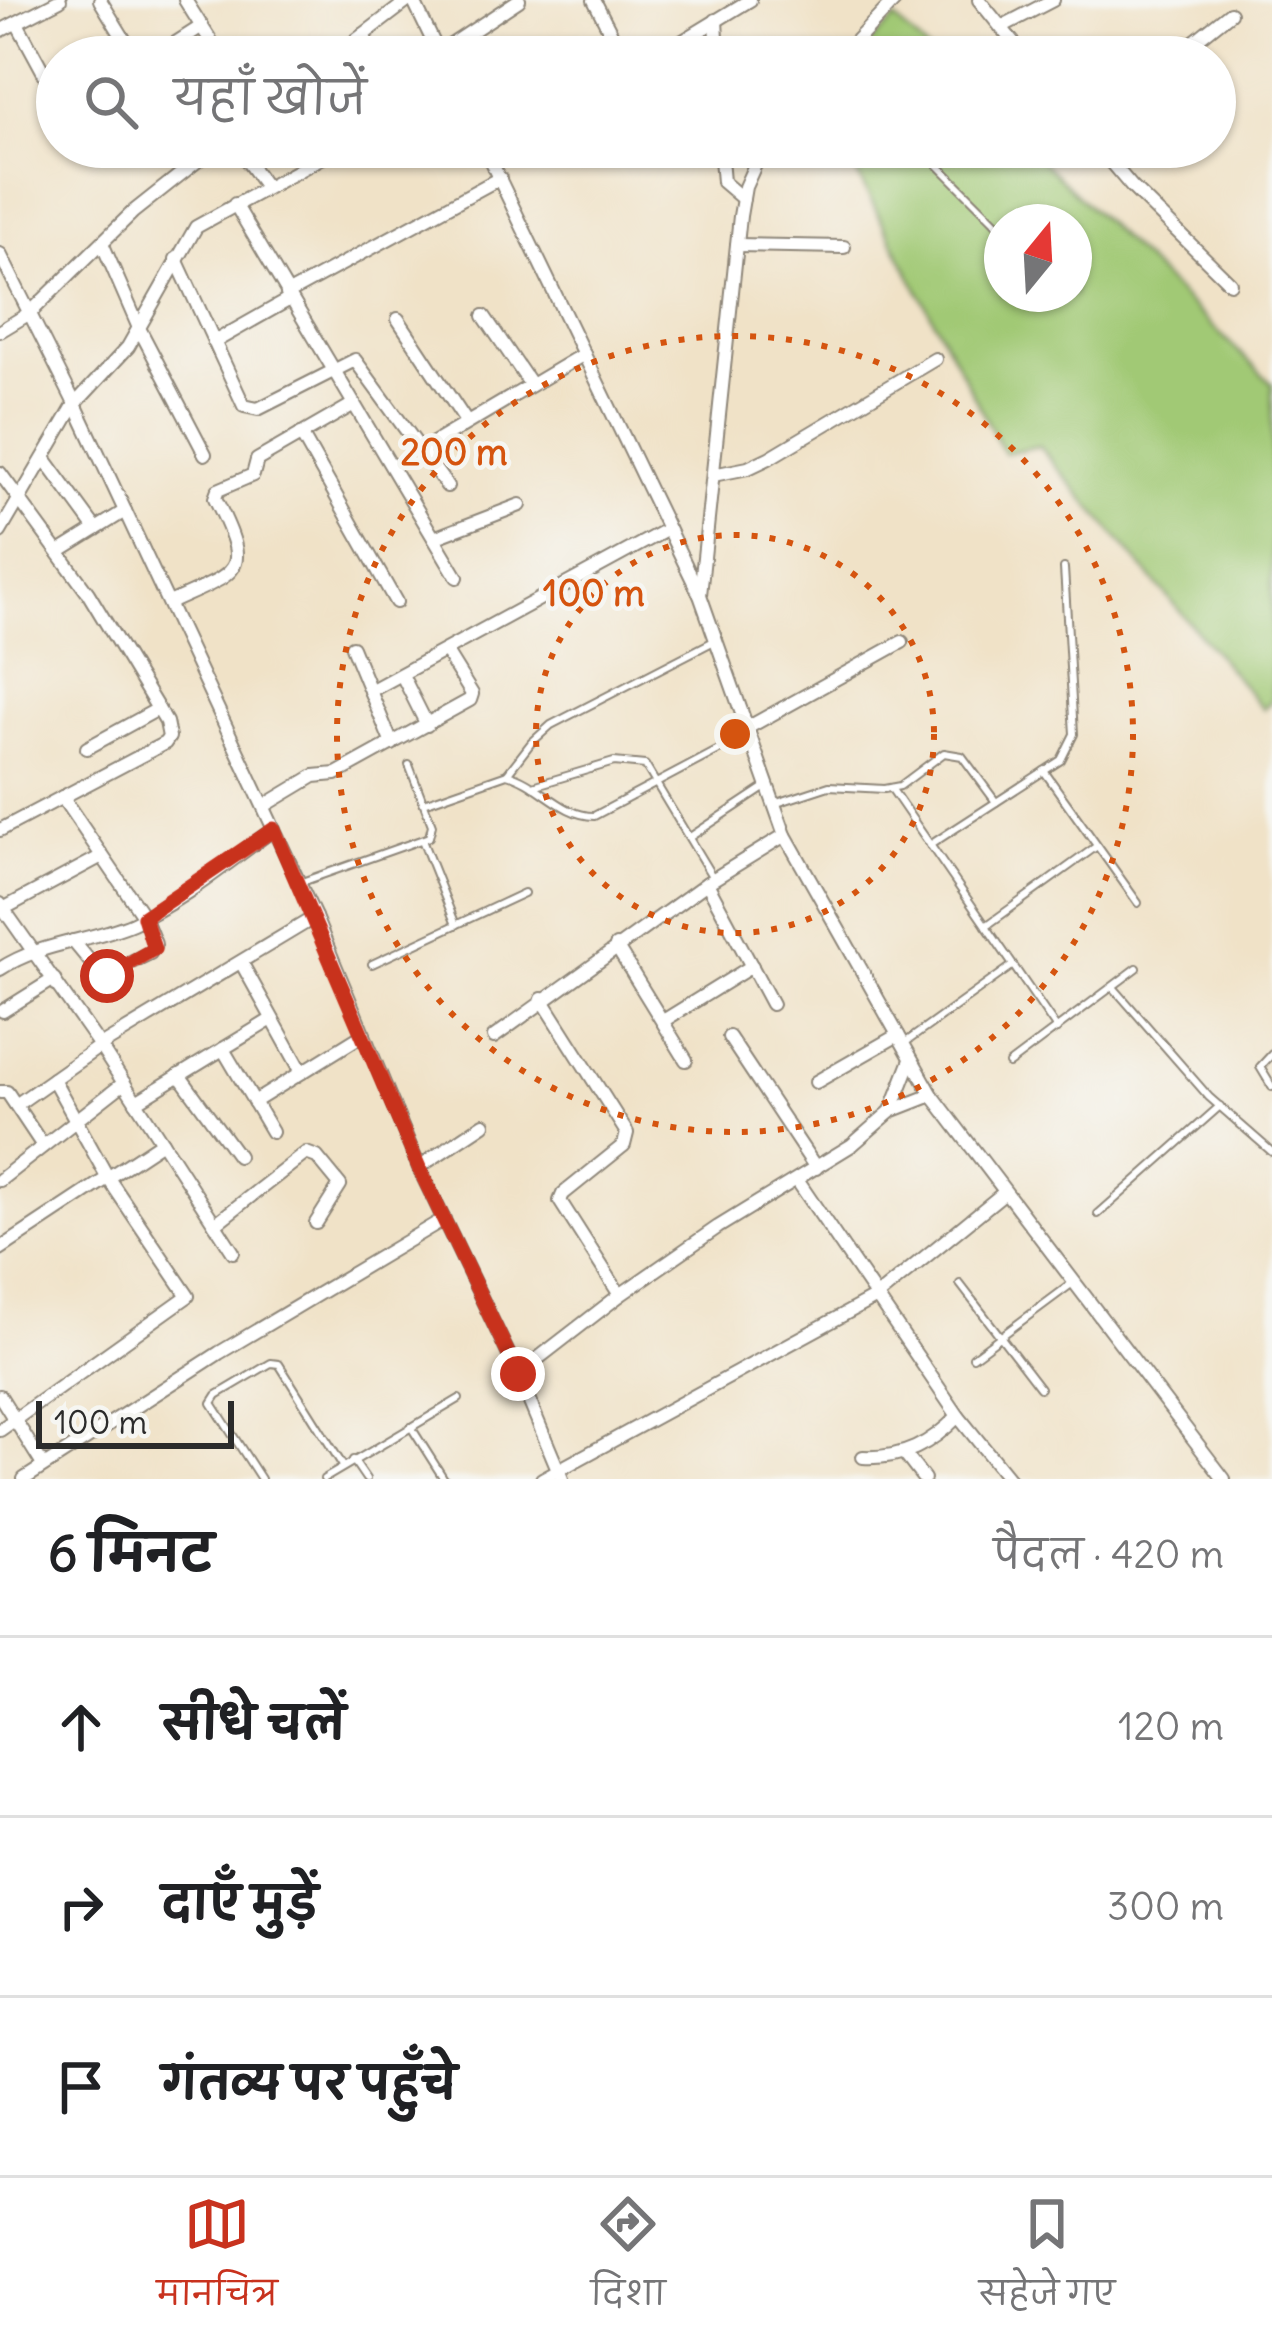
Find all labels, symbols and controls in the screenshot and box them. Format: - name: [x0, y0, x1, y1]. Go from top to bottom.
- search box: [36, 36, 1236, 168]
- icon: search: [78, 69, 144, 135]
- text: यहाँ खोजें: [174, 70, 367, 126]
- north arrow: [984, 204, 1092, 312]
- text: 200 m: [400, 430, 508, 475]
- text: 100 m: [543, 571, 645, 616]
- centre of rings: [714, 713, 756, 755]
- route start: [80, 949, 134, 1003]
- route end: [491, 1347, 545, 1401]
- scale bar: [36, 1395, 234, 1448]
- text: 100 m: [54, 1401, 147, 1443]
- text: 6 मिनट: [48, 1521, 213, 1585]
- text: पैदल · 420 m: [994, 1530, 1224, 1579]
- icon: ahead: [48, 1694, 114, 1760]
- text: सीधे चलें: [162, 1695, 345, 1751]
- text: 120 m: [1118, 1702, 1224, 1751]
- icon: right: [48, 1874, 114, 1940]
- text: दाएँ मुड़ें: [162, 1875, 318, 1931]
- text: 300 m: [1107, 1882, 1224, 1931]
- icon: arrive: [48, 2054, 114, 2120]
- text: गंतव्य पर पहुँचे: [162, 2055, 457, 2111]
- tab: मानचित्र: [157, 2191, 278, 2330]
- tab: दिशा: [591, 2191, 666, 2330]
- tab: सहेजे गए: [979, 2191, 1115, 2330]

